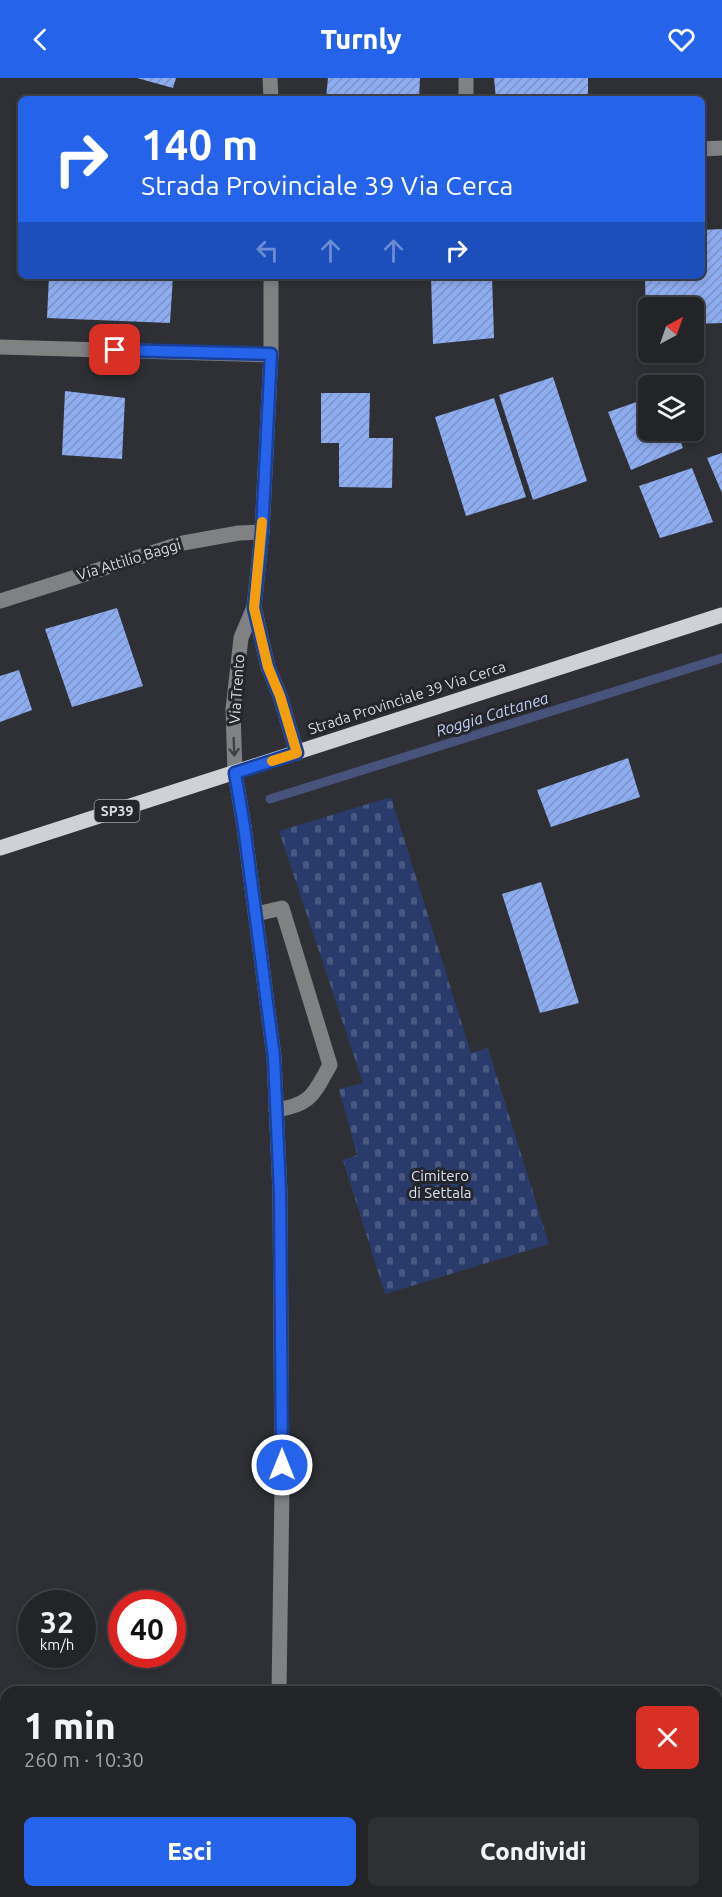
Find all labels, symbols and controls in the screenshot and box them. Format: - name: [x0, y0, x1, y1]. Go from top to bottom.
- icon: back: [24, 23, 57, 56]
- icon: heart: [665, 23, 698, 56]
- text: Turnly: [321, 24, 401, 54]
- icon: right: [42, 120, 120, 198]
- text: 140 m: [141, 121, 258, 168]
- text: Strada Provinciale 39 Via Cerca: [141, 170, 513, 200]
- icon: left: [251, 234, 284, 267]
- icon: ahead: [314, 234, 347, 267]
- icon: ahead: [377, 234, 410, 267]
- icon: right: [440, 234, 473, 267]
- north arrow: [638, 297, 704, 363]
- map controls: [638, 297, 704, 441]
- pin: [89, 324, 140, 375]
- icon: arrive: [98, 333, 131, 366]
- button: layers: [638, 375, 704, 441]
- street label: Via Attilio Baggi: [75, 536, 183, 583]
- street label: Via Trento: [226, 654, 247, 724]
- street label: Strada Provinciale 39 Via Cerca: [306, 657, 508, 738]
- water label: Roggia Cattanea: [433, 688, 551, 740]
- one-way arrow: [228, 736, 240, 756]
- road number: SP39: [94, 800, 140, 822]
- park label: Cimitero di Settala: [408, 1167, 472, 1201]
- position arrow: [250, 1433, 314, 1497]
- speed limit sign: 40: [108, 1590, 186, 1668]
- text: 32: [40, 1605, 74, 1639]
- text: km/h: [40, 1636, 74, 1653]
- text: 1 min: [24, 1705, 116, 1746]
- button: close: [636, 1706, 699, 1769]
- text: 260 m · 10:30: [24, 1748, 144, 1771]
- button: Esci: [24, 1817, 356, 1886]
- button: Condividi: [368, 1817, 699, 1886]

